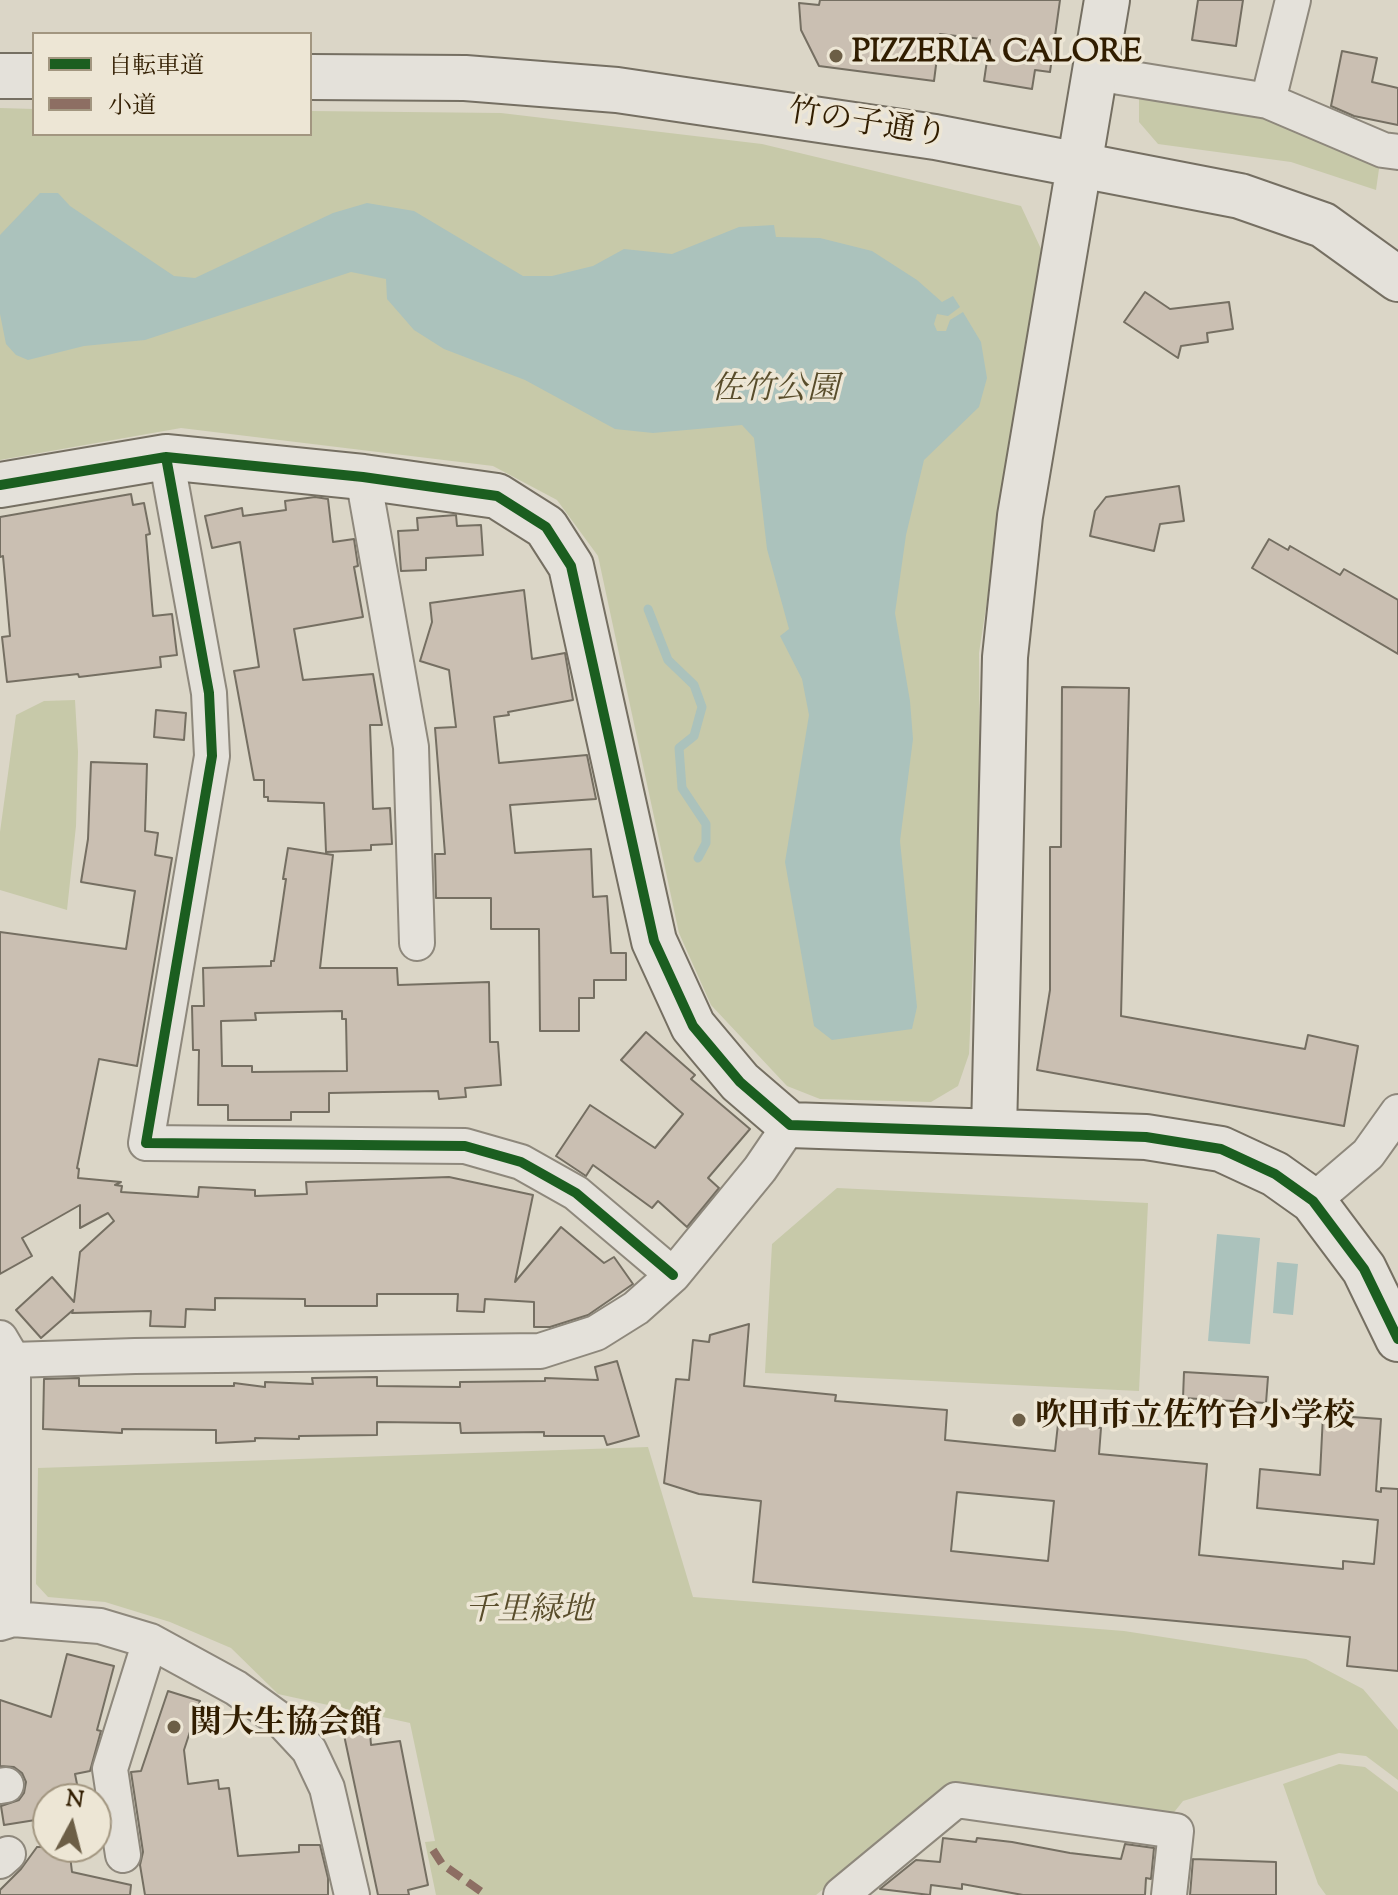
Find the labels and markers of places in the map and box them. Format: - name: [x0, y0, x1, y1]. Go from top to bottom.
- place label: PIZZERIA CALORE: [852, 37, 1141, 75]
- marker: PIZZERIA CALORE: [827, 47, 845, 65]
- place label: 吹田市立佐竹台小学校: [1035, 1401, 1355, 1439]
- marker: 吹田市立佐竹台小学校: [1010, 1411, 1028, 1429]
- place label: 関大生協会館: [190, 1708, 382, 1746]
- marker: 関大生協会館: [165, 1718, 183, 1736]

